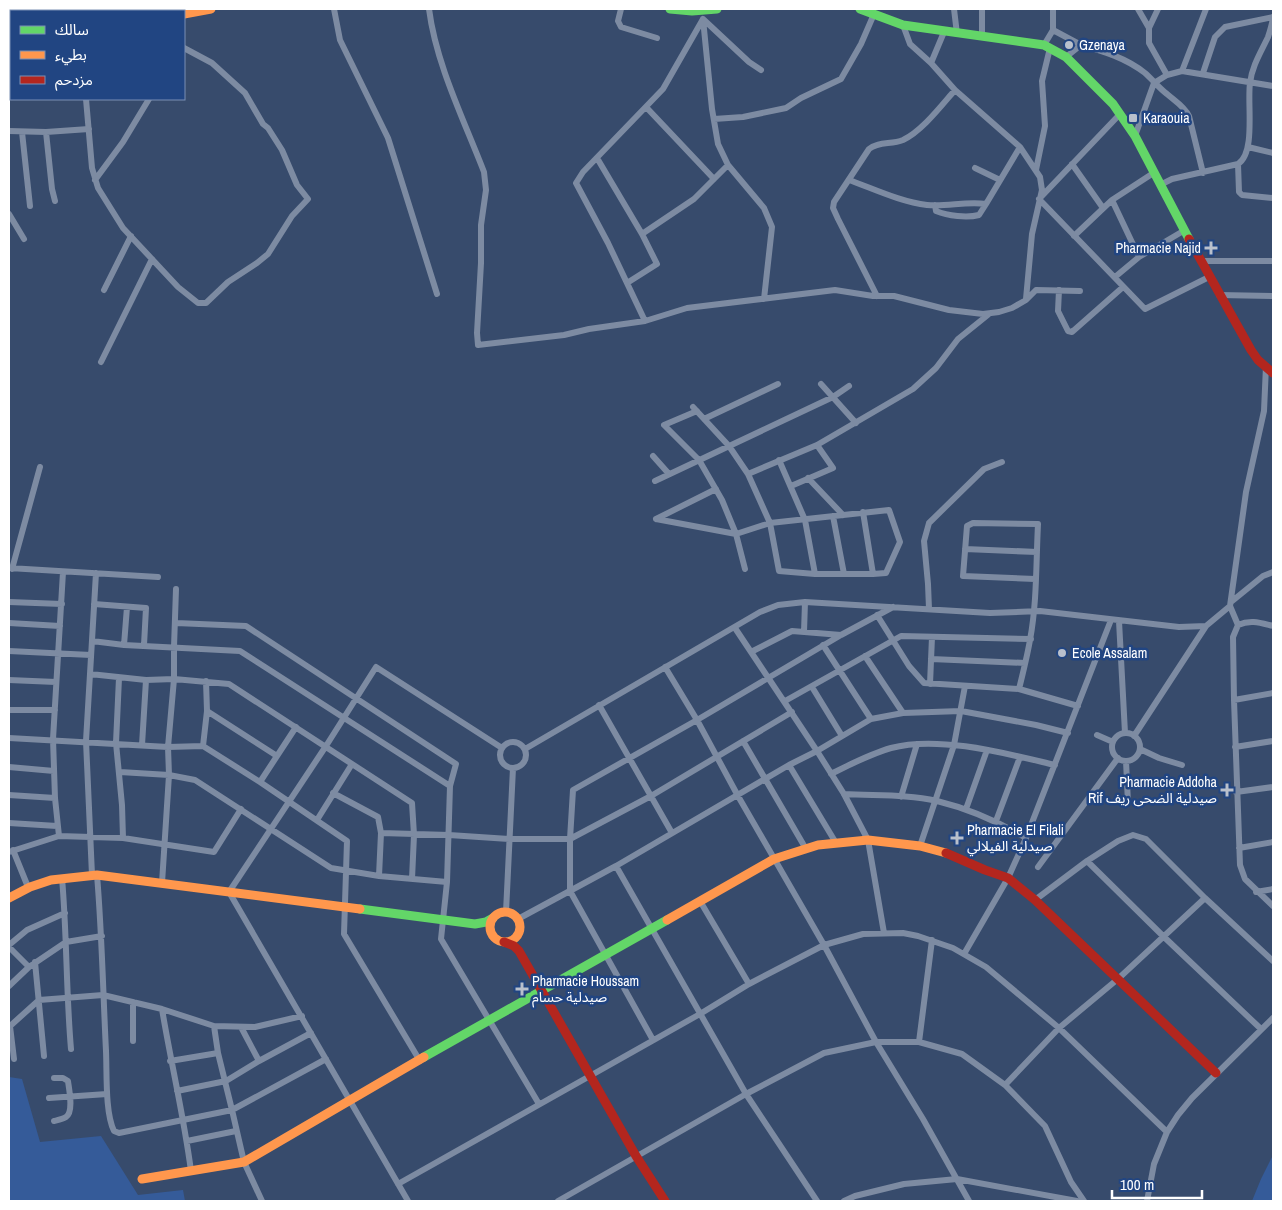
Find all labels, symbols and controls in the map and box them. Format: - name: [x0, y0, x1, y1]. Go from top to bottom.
- legend: [10, 10, 185, 100]
- text: سالك: [55, 19, 89, 40]
- place label: Gzenaya: [1079, 36, 1126, 54]
- marker: Gzenaya: [1063, 39, 1075, 51]
- text: بطيء: [55, 44, 87, 66]
- text: مزدحم: [55, 69, 93, 91]
- place label: Karaouia: [1143, 109, 1190, 127]
- marker: Karaouia: [1127, 112, 1139, 124]
- place label: Pharmacie Najid: [1116, 239, 1201, 257]
- marker: Pharmacie Najid: [1205, 242, 1217, 254]
- place label: Ecole Assalam: [1072, 644, 1147, 662]
- marker: Ecole Assalam: [1056, 647, 1068, 659]
- place label: Pharmacie Addoha Rif صيدلية الضحى ريف: [1088, 773, 1218, 807]
- marker: Pharmacie Addoha Rif صيدلية الضحى ريف: [1221, 784, 1233, 796]
- place label: Pharmacie El Filali صيدلية الفيلالي: [967, 821, 1064, 857]
- marker: Pharmacie El Filali صيدلية الفيلالي: [951, 832, 963, 844]
- place label: Pharmacie Houssam صيدلية حسام: [532, 972, 639, 1008]
- marker: Pharmacie Houssam صيدلية حسام: [516, 983, 528, 995]
- scale bar: [1112, 1168, 1202, 1200]
- text: 100 m: [1120, 1174, 1154, 1195]

